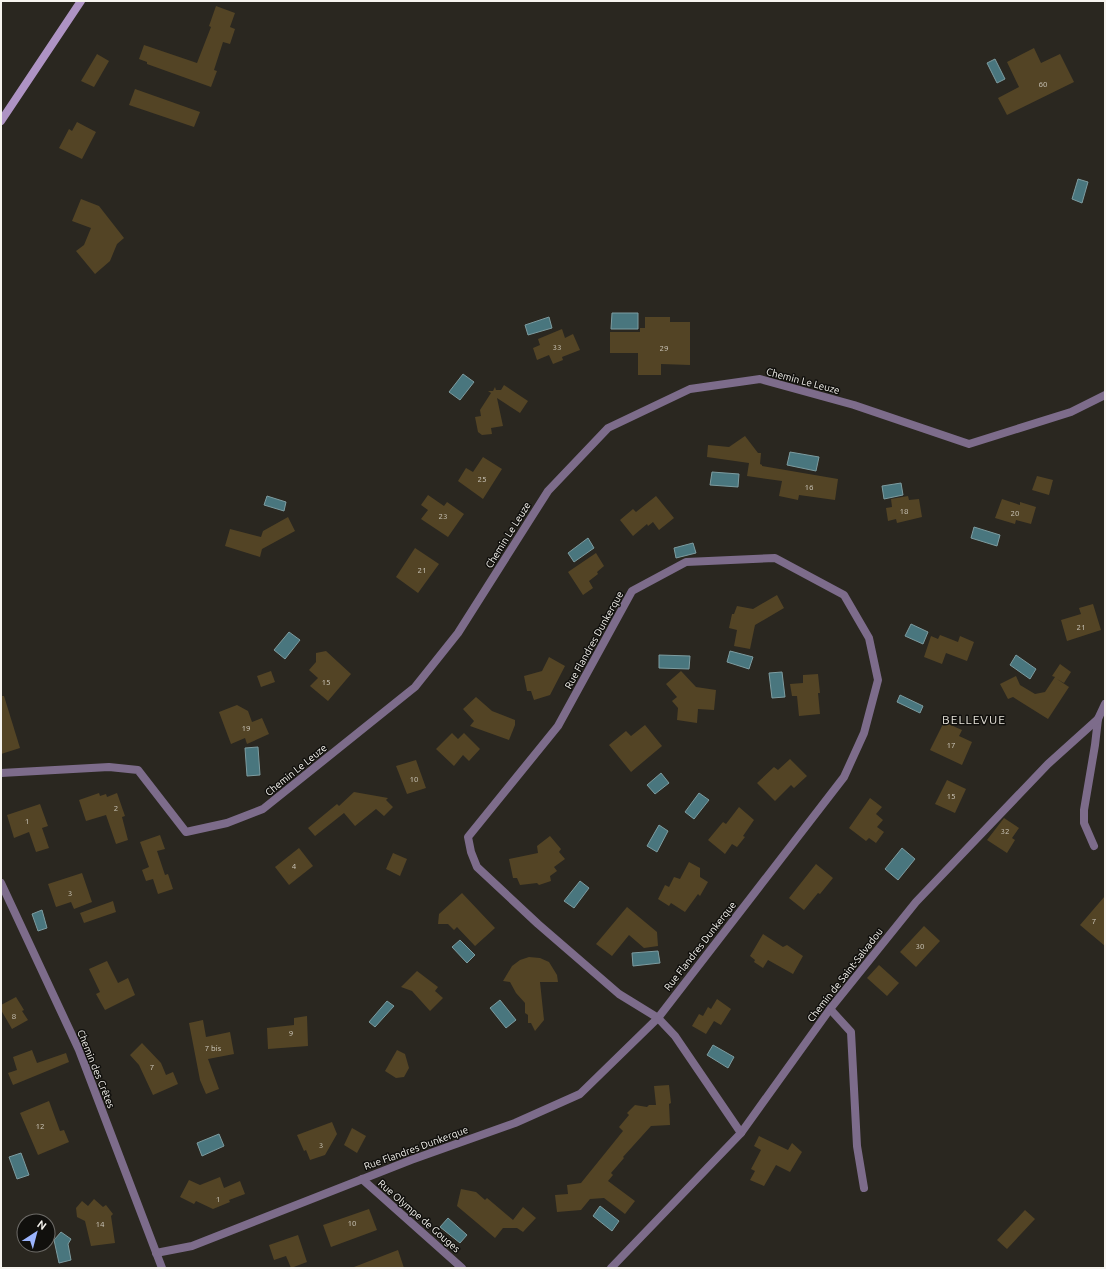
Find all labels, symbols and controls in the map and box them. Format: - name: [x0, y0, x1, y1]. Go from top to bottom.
- house number: 60: [1038, 80, 1048, 89]
- house number: 33: [552, 343, 562, 352]
- house number: 29: [659, 344, 669, 353]
- street label: Chemin Le Leuze: [765, 366, 841, 396]
- house number: 25: [477, 475, 487, 484]
- house number: 16: [804, 483, 814, 492]
- street label: Chemin Le Leuze: [483, 500, 533, 570]
- house number: 18: [899, 507, 909, 516]
- house number: 20: [1010, 509, 1020, 518]
- house number: 23: [438, 512, 448, 521]
- house number: 21: [417, 566, 427, 575]
- street label: Rue Flandres Dunkerque: [563, 589, 625, 691]
- house number: 21: [1076, 623, 1086, 632]
- house number: 15: [321, 678, 331, 687]
- district label: BELLEVUE: [942, 713, 1006, 726]
- house number: 19: [241, 724, 251, 733]
- house number: 17: [946, 741, 956, 750]
- street label: Chemin Le Leuze: [263, 742, 329, 798]
- house number: 10: [409, 775, 419, 784]
- house number: 15: [946, 792, 956, 801]
- house number: 2: [114, 804, 118, 813]
- house number: 1: [25, 817, 29, 826]
- house number: 32: [1000, 827, 1010, 836]
- house number: 4: [292, 862, 297, 871]
- house number: 3: [68, 889, 72, 898]
- street label: Rue Flandres Dunkerque: [662, 899, 738, 993]
- house number: 7: [1092, 917, 1096, 926]
- street label: Chemin de Saint-Salvadou: [805, 926, 885, 1024]
- house number: 30: [915, 942, 925, 951]
- house number: 8: [12, 1012, 17, 1021]
- street label: Chemin des Crêtes: [75, 1028, 117, 1110]
- house number: 9: [289, 1029, 293, 1038]
- house number: 7 bis: [205, 1044, 222, 1053]
- house number: 7: [150, 1063, 154, 1072]
- house number: 12: [35, 1122, 45, 1131]
- street label: Rue Flandres Dunkerque: [362, 1124, 470, 1172]
- house number: 3: [319, 1141, 323, 1150]
- street label: Rue Olympe de Gouges: [376, 1178, 462, 1254]
- house number: 1: [216, 1195, 220, 1204]
- north arrow: [16, 1213, 56, 1253]
- text: N: [35, 1218, 49, 1232]
- house number: 10: [347, 1219, 357, 1228]
- house number: 14: [95, 1220, 105, 1229]

